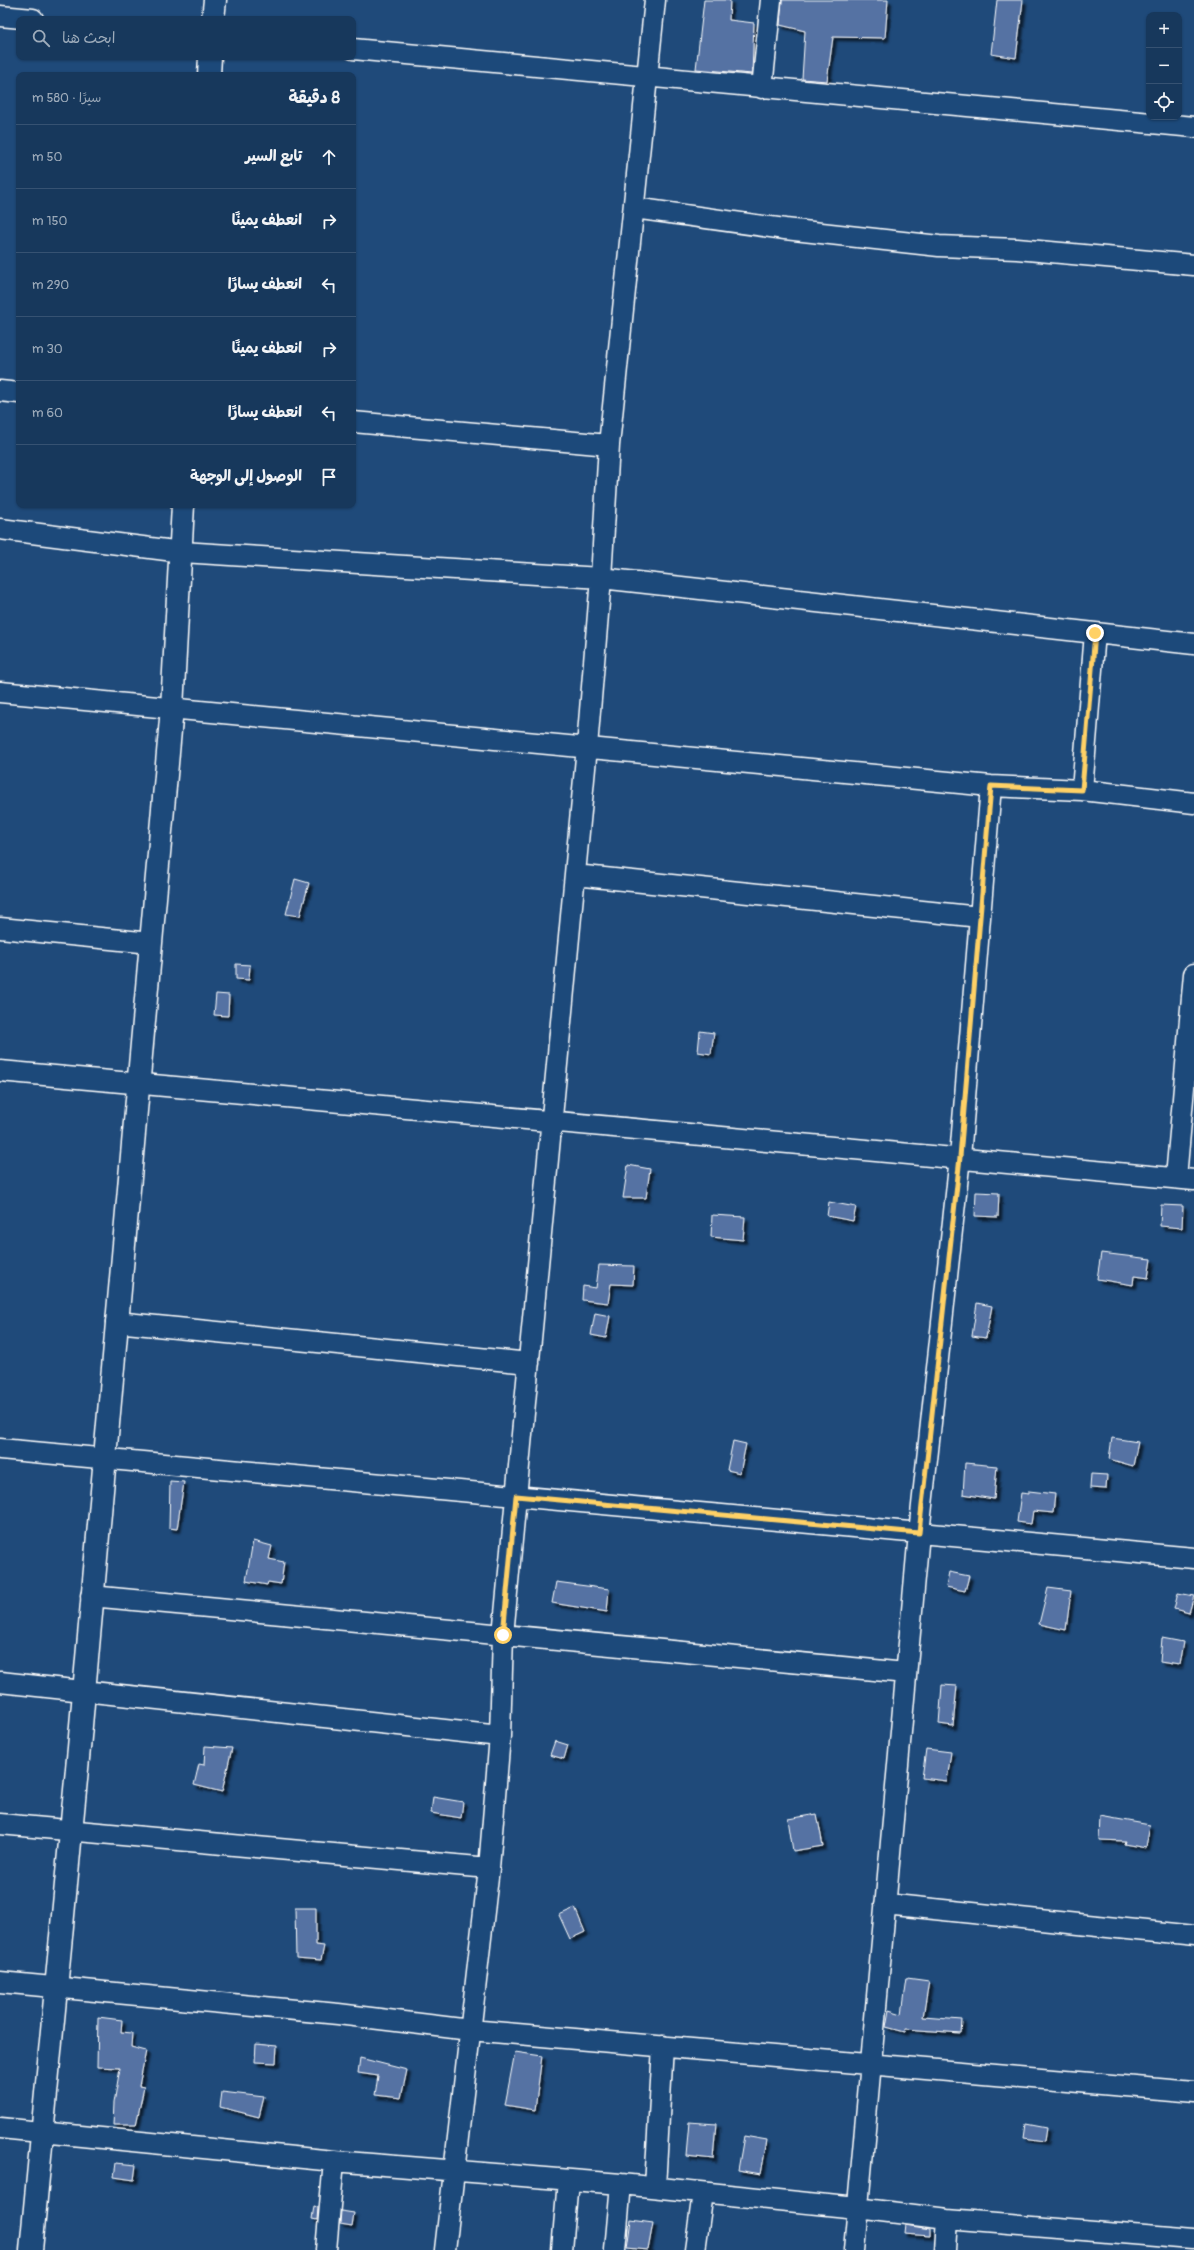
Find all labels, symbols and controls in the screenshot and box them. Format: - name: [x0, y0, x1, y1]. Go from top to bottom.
- map controls: [1146, 12, 1182, 120]
- button: +: [1146, 12, 1182, 48]
- search box: [16, 16, 356, 60]
- icon: search: [30, 27, 52, 49]
- text: ابحث هنا: [62, 29, 115, 48]
- button: −: [1146, 48, 1182, 84]
- button: locate: [1146, 84, 1182, 120]
- text: 8 دقيقة: [289, 87, 340, 108]
- text: سيرًا · 580 m: [32, 90, 101, 106]
- icon: ahead: [318, 146, 340, 168]
- text: تابع السير: [245, 147, 302, 166]
- text: 50 m: [32, 149, 62, 165]
- icon: right: [318, 210, 340, 232]
- text: انعطف يمينًا: [232, 211, 302, 230]
- text: 150 m: [32, 213, 67, 229]
- icon: left: [318, 274, 340, 296]
- text: انعطف يسارًا: [228, 275, 302, 294]
- text: 290 m: [32, 277, 69, 293]
- icon: right: [318, 338, 340, 360]
- text: انعطف يمينًا: [232, 339, 302, 358]
- text: 30 m: [32, 341, 63, 357]
- icon: left: [318, 402, 340, 424]
- text: انعطف يسارًا: [228, 403, 302, 422]
- text: 60 m: [32, 405, 63, 421]
- icon: arrive: [318, 466, 340, 488]
- text: الوصول إلى الوجهة: [190, 467, 302, 486]
- route end: [1086, 624, 1104, 642]
- route start: [494, 1626, 512, 1644]

